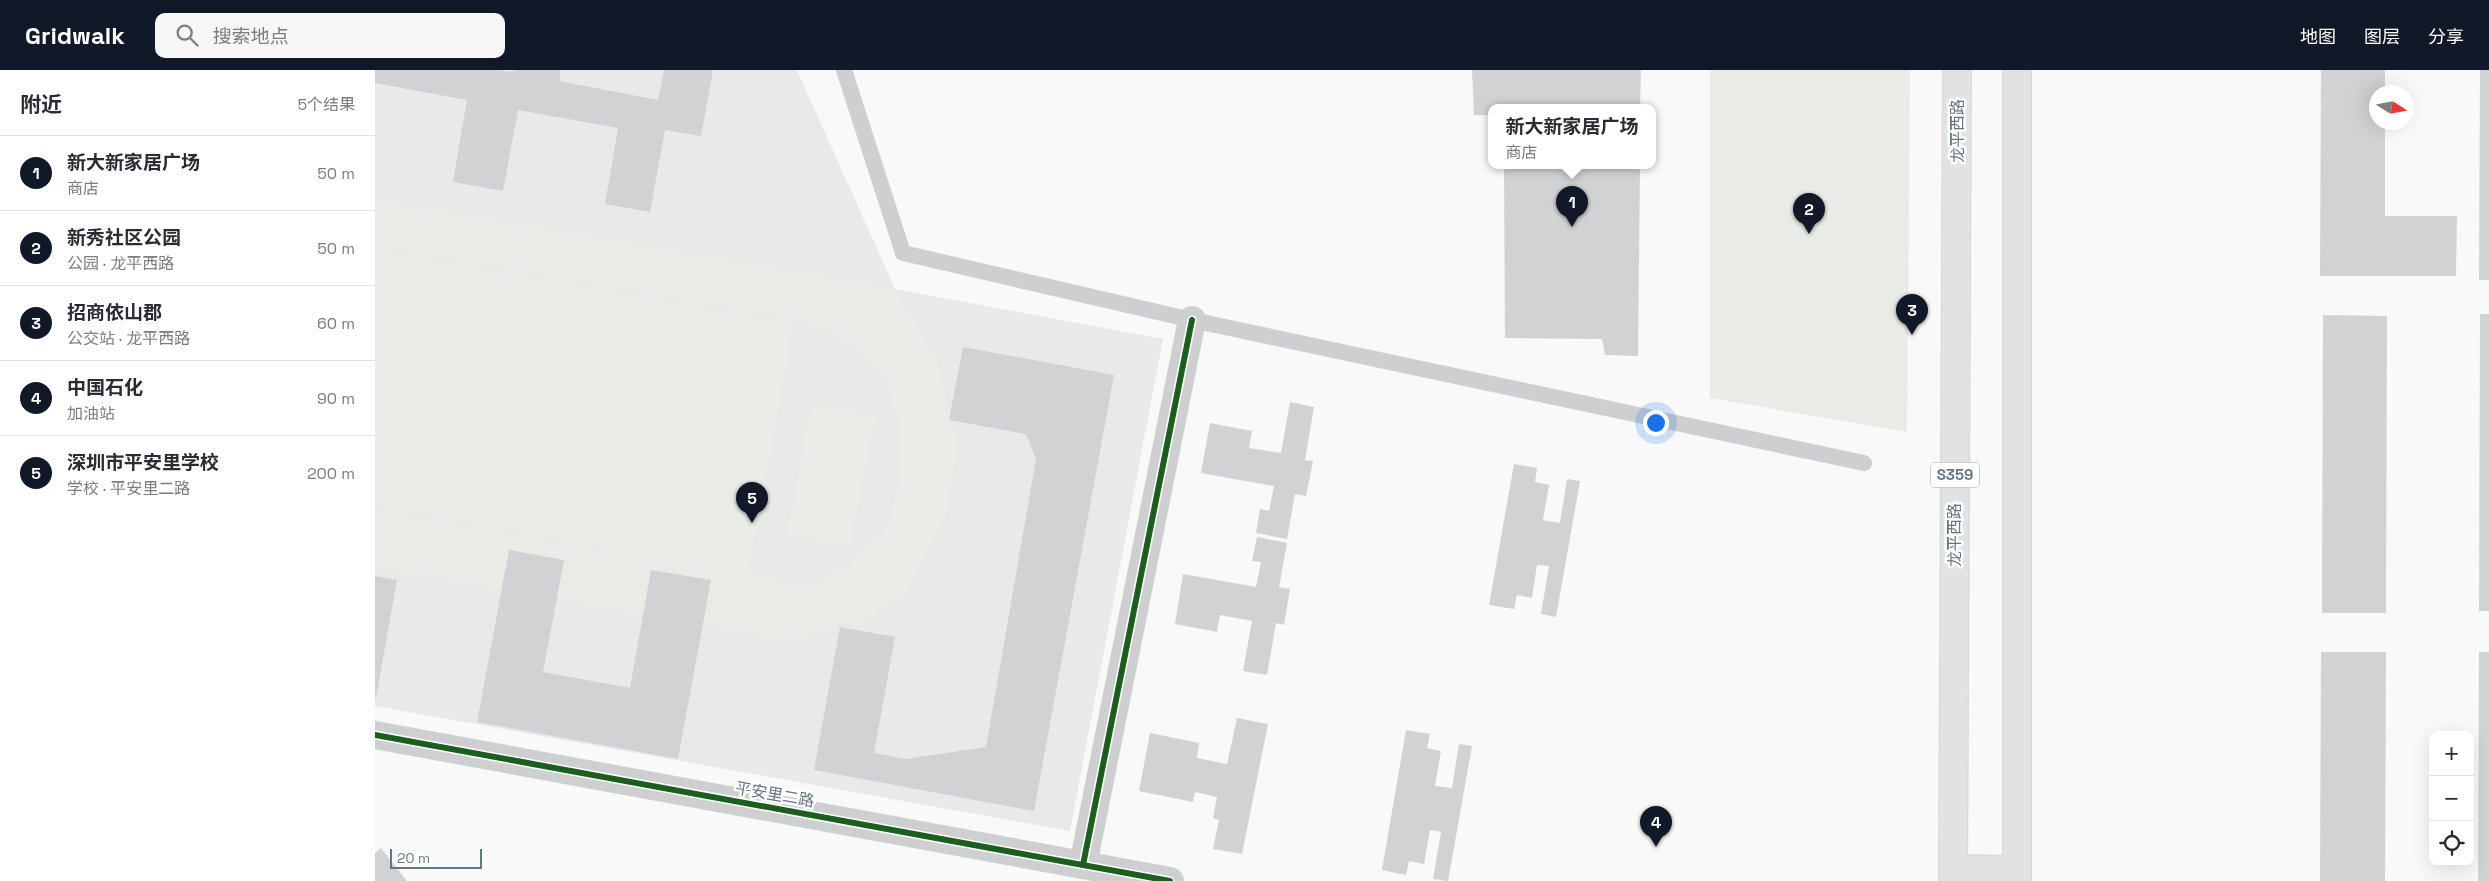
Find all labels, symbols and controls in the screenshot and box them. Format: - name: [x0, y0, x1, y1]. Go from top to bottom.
- search box: [155, 13, 505, 58]
- text: Gridwalk: [25, 20, 125, 51]
- icon: search: [173, 21, 201, 49]
- text: 搜索地点: [213, 24, 289, 49]
- text: 地图: [2300, 25, 2336, 48]
- text: 图层: [2364, 25, 2400, 48]
- text: 分享: [2428, 25, 2464, 48]
- north arrow: [2369, 85, 2414, 130]
- text: 附近: [20, 91, 62, 118]
- text: 5个结果: [297, 94, 355, 115]
- street label: 龙平西路: [1947, 99, 1968, 163]
- popup: [1488, 104, 1656, 169]
- text: 新大新家居广场: [1505, 114, 1639, 139]
- text: 商店: [1505, 142, 1538, 163]
- text: 新大新家居广场: [67, 150, 200, 175]
- text: 1: [32, 163, 40, 184]
- text: 50 m: [317, 163, 355, 184]
- text: 商店: [67, 178, 99, 199]
- pin: 1: [1556, 186, 1588, 227]
- pin: 2: [1793, 193, 1825, 234]
- text: 新秀社区公园: [67, 225, 181, 250]
- text: 2: [31, 238, 41, 259]
- text: 50 m: [317, 238, 355, 259]
- text: 公园 · 龙平西路: [67, 253, 174, 274]
- pin: 3: [1896, 294, 1928, 335]
- text: 招商依山郡: [67, 300, 162, 325]
- text: 3: [31, 313, 41, 334]
- text: 60 m: [317, 313, 355, 334]
- text: 公交站 · 龙平西路: [67, 328, 190, 349]
- text: 中国石化: [67, 375, 143, 400]
- text: 4: [31, 388, 41, 409]
- text: 90 m: [317, 388, 355, 409]
- text: 加油站: [67, 403, 115, 424]
- your location: [1643, 410, 1669, 436]
- text: 深圳市平安里学校: [67, 450, 219, 475]
- road number: S359: [1931, 462, 1979, 488]
- text: 5: [31, 463, 41, 484]
- text: 200 m: [307, 463, 355, 484]
- text: 学校 · 平安里二路: [67, 478, 190, 499]
- pin: 5: [736, 482, 768, 523]
- street label: 龙平西路: [1944, 503, 1965, 567]
- map controls: [2429, 731, 2474, 866]
- button: +: [2429, 731, 2474, 776]
- button: −: [2429, 776, 2474, 821]
- street label: 平安里二路: [734, 777, 816, 812]
- pin: 4: [1640, 806, 1672, 847]
- button: locate: [2429, 821, 2474, 866]
- scale bar: [390, 846, 483, 869]
- text: 20 m: [397, 849, 430, 867]

